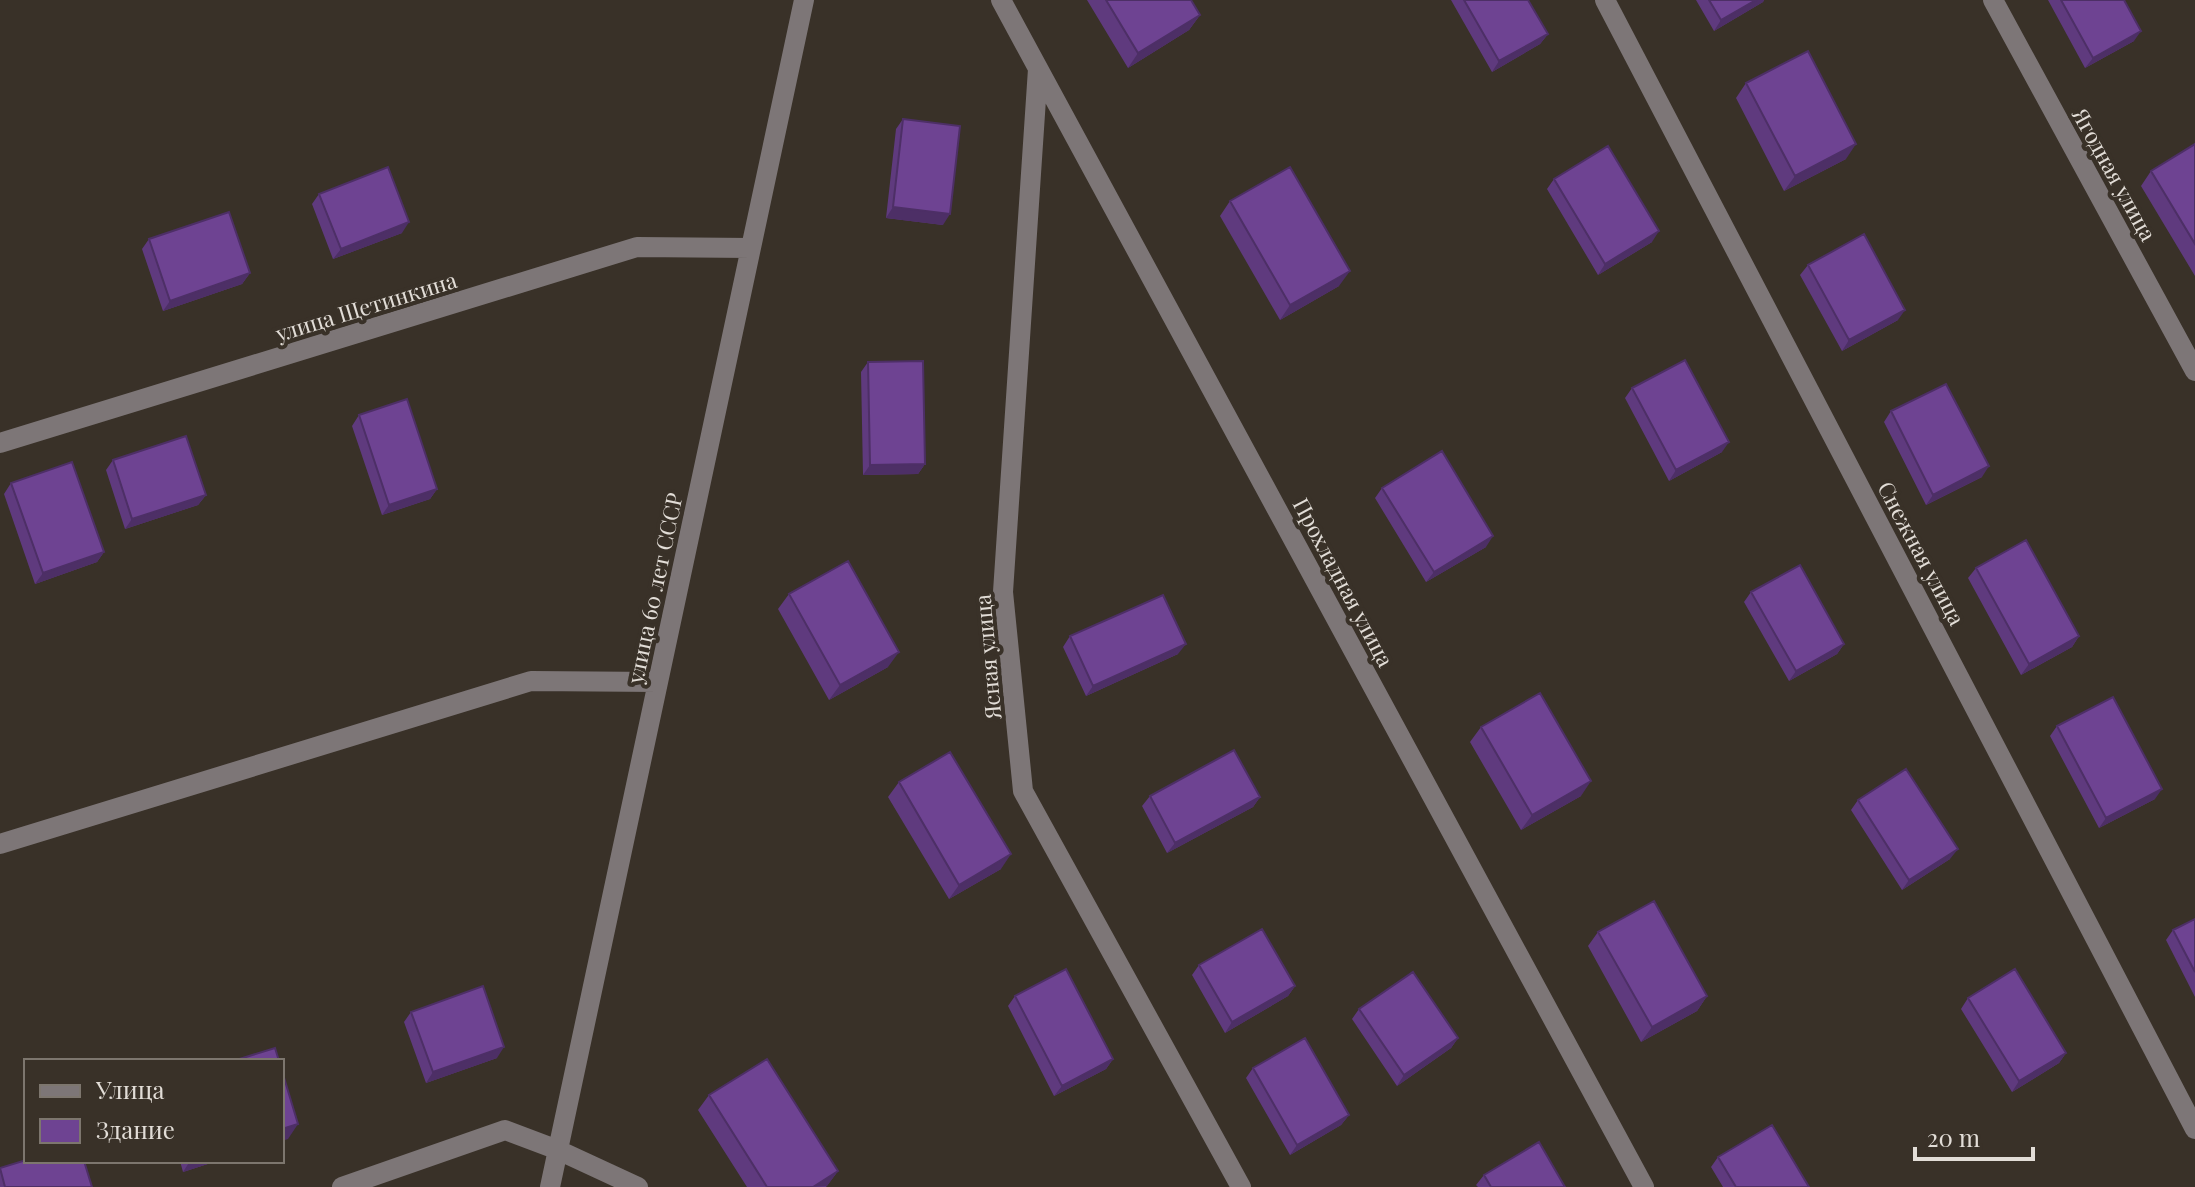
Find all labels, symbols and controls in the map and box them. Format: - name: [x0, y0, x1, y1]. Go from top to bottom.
- street label: Ягодная улица: [2066, 101, 2164, 246]
- street label: улица Щетинкина: [271, 264, 460, 348]
- street label: Снежная улица: [1871, 476, 1973, 630]
- street label: улица 60 лет СССР: [619, 490, 689, 687]
- street label: Прохладная улица: [1287, 492, 1401, 672]
- street label: Ясная улица: [967, 593, 1008, 722]
- legend: [24, 1059, 284, 1163]
- text: Улица: [95, 1073, 165, 1105]
- scale bar: [1915, 1111, 2033, 1161]
- text: Здание: [96, 1113, 175, 1145]
- text: 20 m: [1927, 1121, 1980, 1153]

